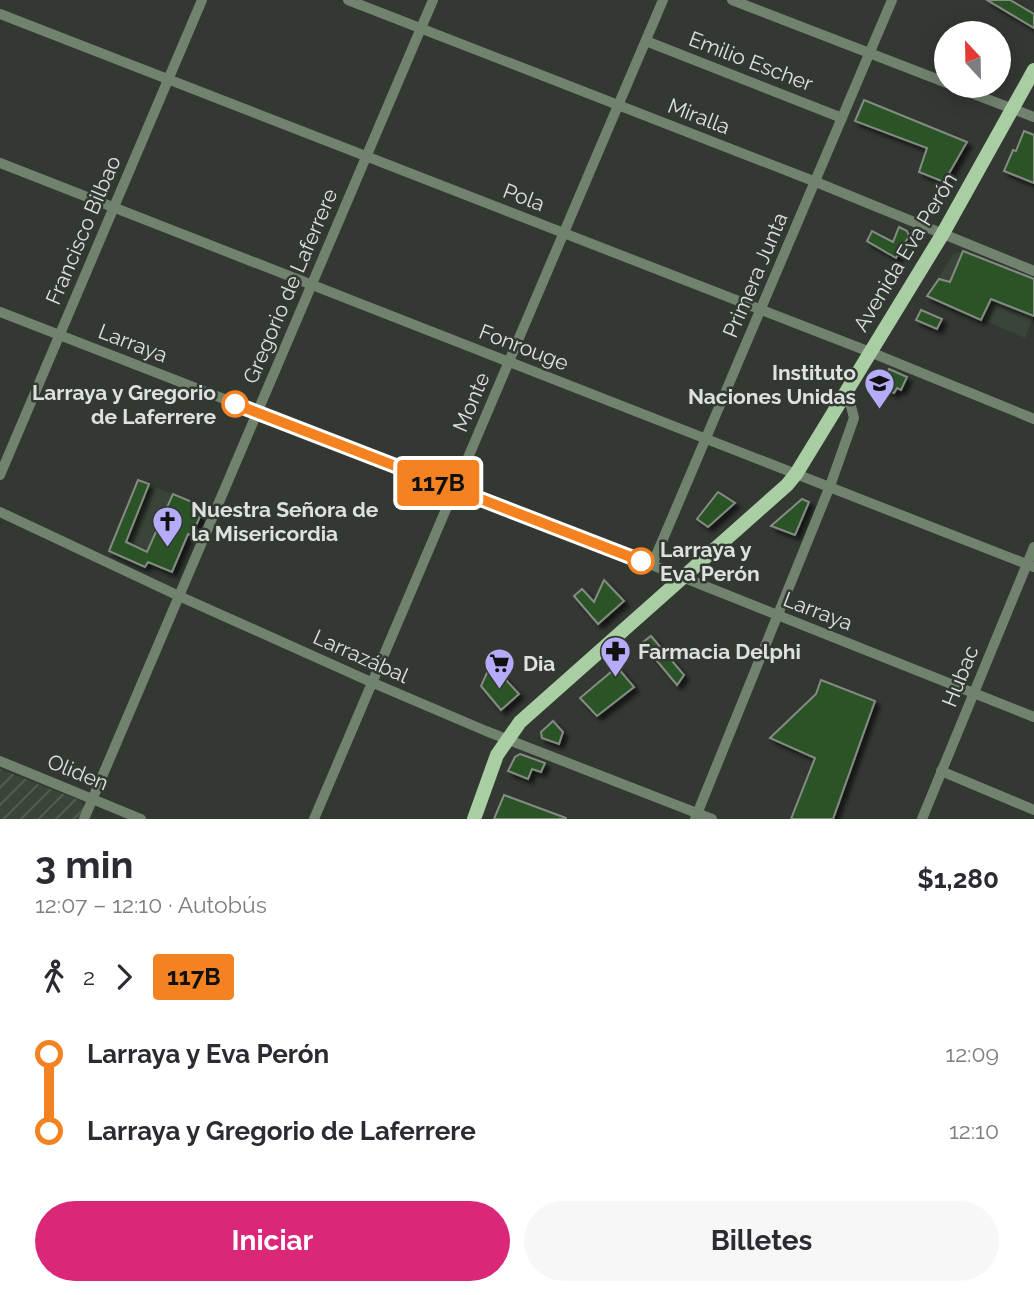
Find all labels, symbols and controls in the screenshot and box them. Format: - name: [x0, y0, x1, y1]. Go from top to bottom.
- north arrow: [934, 21, 1012, 98]
- map controls: [934, 21, 1011, 98]
- street label: Emilio Escher: [685, 26, 817, 96]
- street label: Miralla: [664, 93, 734, 139]
- street label: Francisco Bilbao: [40, 152, 126, 308]
- street label: Avenida Eva Perón: [848, 168, 962, 336]
- street label: Pola: [500, 178, 548, 216]
- street label: Gregorio de Laferrere: [238, 185, 342, 387]
- street label: Primera Junta: [717, 209, 793, 341]
- street label: Larraya: [95, 318, 171, 368]
- street label: Fonrouge: [476, 319, 572, 375]
- place label: Instituto Naciones Unidas: [688, 360, 856, 409]
- school or university icon: Instituto Naciones Unidas: [862, 367, 896, 411]
- street label: Monte: [447, 369, 495, 435]
- place label: Larraya y Gregorio de Laferrere: [32, 380, 216, 429]
- marker: Larraya y Gregorio de Laferrere: [222, 391, 248, 417]
- line badge: 117B: [389, 460, 487, 506]
- text: 117B: [411, 468, 465, 497]
- place label: Nuestra Señora de la Misericordia: [191, 497, 379, 546]
- church icon: Nuestra Señora de la Misericordia: [151, 504, 185, 548]
- place label: Larraya y Eva Perón: [660, 537, 760, 586]
- marker: Larraya y Eva Perón: [628, 548, 654, 574]
- street label: Larraya: [780, 586, 856, 636]
- street label: Larrazábal: [309, 624, 413, 688]
- pharmacy icon: Farmacia Delphi: [598, 634, 632, 678]
- place label: Farmacia Delphi: [638, 639, 801, 664]
- street label: Hubac: [936, 642, 984, 710]
- supermarket icon: Dia: [483, 646, 517, 690]
- place label: Dia: [523, 651, 555, 676]
- street label: Oliden: [44, 748, 112, 796]
- text: 3 min: [35, 842, 133, 887]
- text: $1,280: [917, 864, 999, 894]
- text: 12:07 – 12:10 · Autobús: [35, 891, 267, 918]
- icon: walk: [35, 958, 73, 996]
- icon: forward: [105, 958, 143, 996]
- text: 117B: [167, 962, 220, 991]
- text: 2: [83, 963, 95, 990]
- text: Larraya y Eva Perón: [87, 1039, 329, 1069]
- text: 12:09: [945, 1040, 999, 1067]
- text: Larraya y Gregorio de Laferrere: [87, 1116, 476, 1146]
- text: 12:10: [949, 1117, 999, 1144]
- button: Iniciar: [35, 1201, 510, 1281]
- button: Billetes: [524, 1201, 999, 1281]

